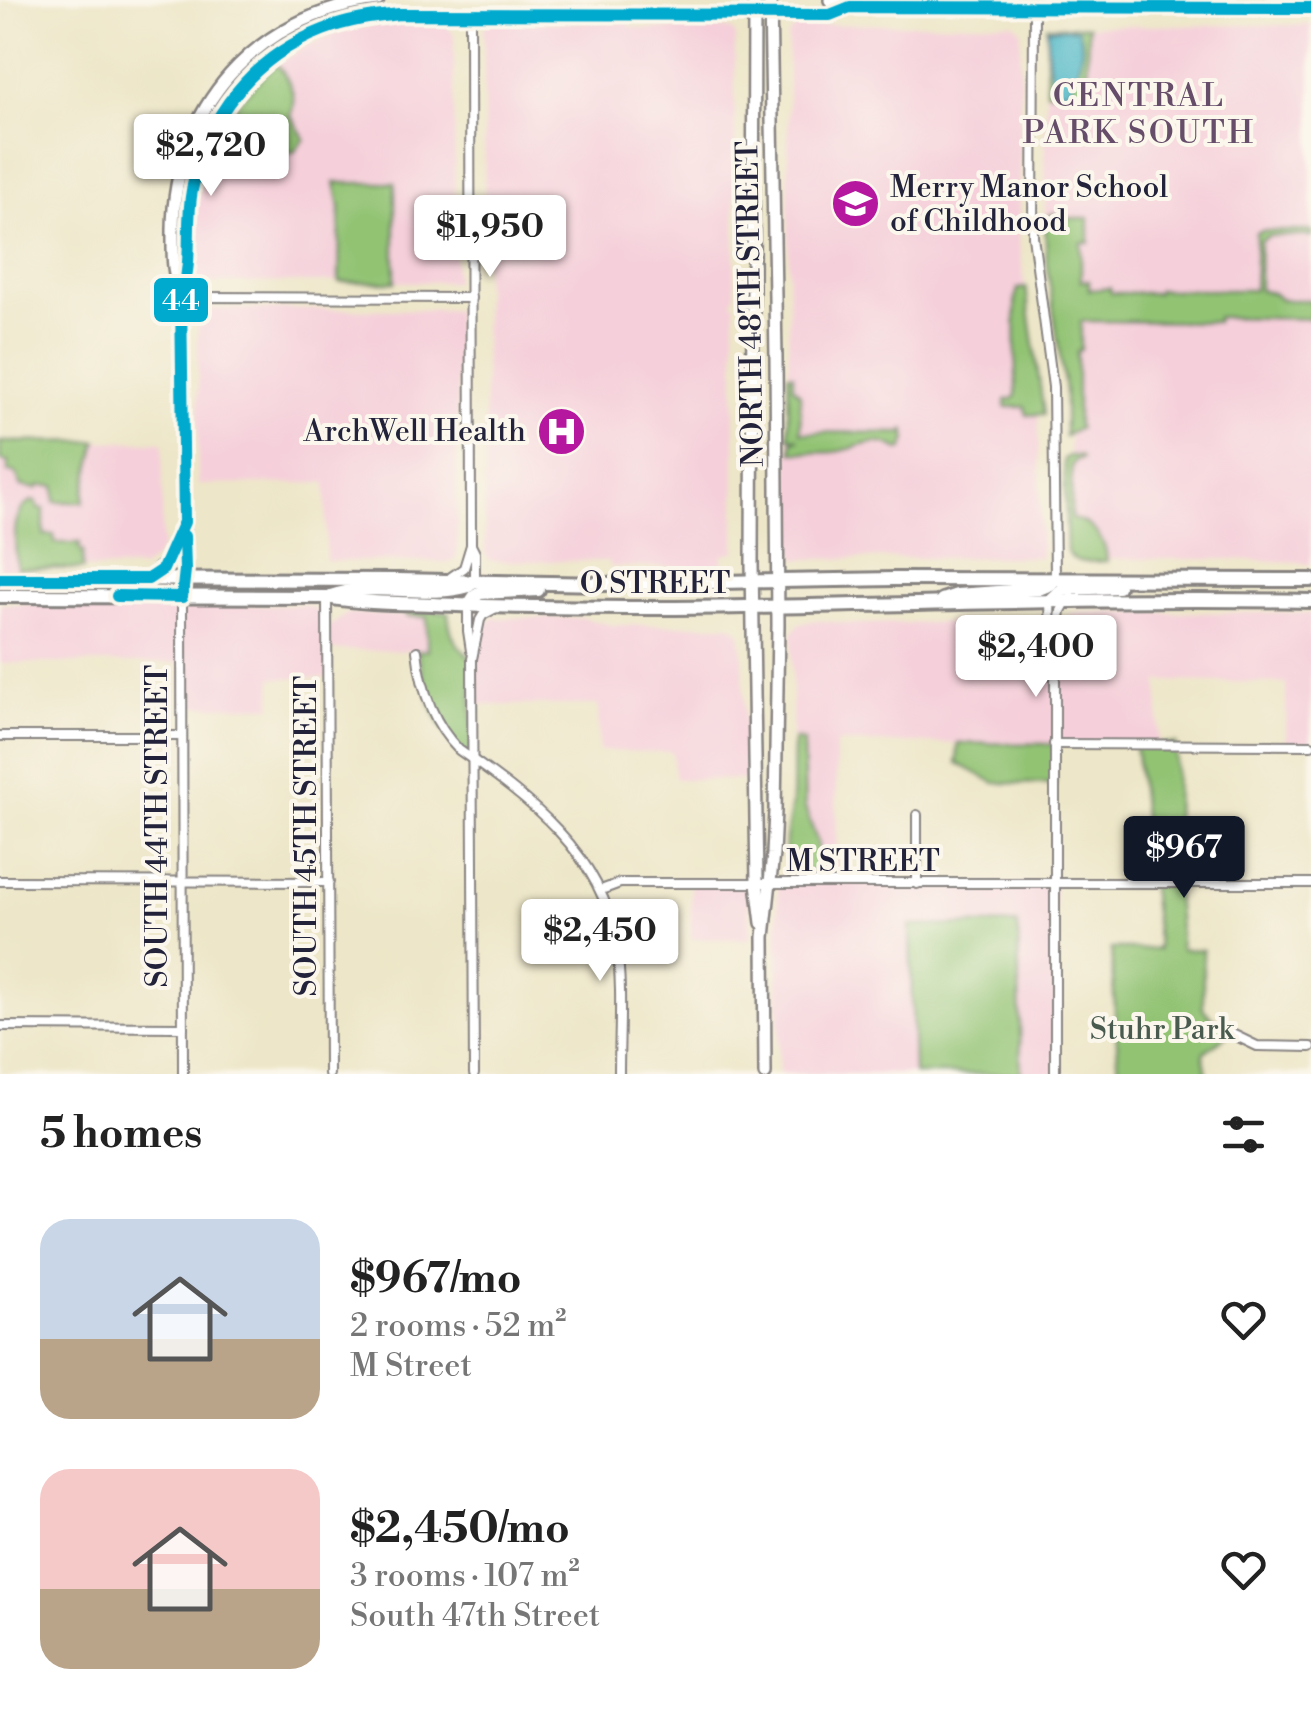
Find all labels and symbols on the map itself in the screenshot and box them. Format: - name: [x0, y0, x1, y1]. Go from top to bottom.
- district label: CENTRAL PARK SOUTH: [1022, 76, 1256, 153]
- pin: $2,720: [130, 114, 292, 199]
- street label: NORTH 48TH STREET: [729, 141, 773, 467]
- place label: Merry Manor School of Childhood: [890, 169, 1168, 241]
- school or university icon: Merry Manor School of Childhood: [829, 178, 881, 230]
- pin: $1,950: [409, 195, 571, 280]
- line badge: 44: [152, 276, 210, 324]
- text: 44: [162, 284, 200, 319]
- hospital icon: ArchWell Health: [535, 405, 587, 457]
- place label: ArchWell Health: [303, 413, 526, 451]
- street label: O STREET: [580, 565, 730, 603]
- pin: $2,400: [955, 615, 1117, 700]
- street label: SOUTH 44TH STREET: [139, 665, 177, 987]
- street label: SOUTH 45TH STREET: [288, 676, 326, 996]
- pin: $967: [1125, 816, 1243, 901]
- street label: M STREET: [786, 843, 940, 881]
- pin: $2,450: [519, 899, 681, 984]
- park label: Stuhr Park: [1090, 1011, 1236, 1049]

